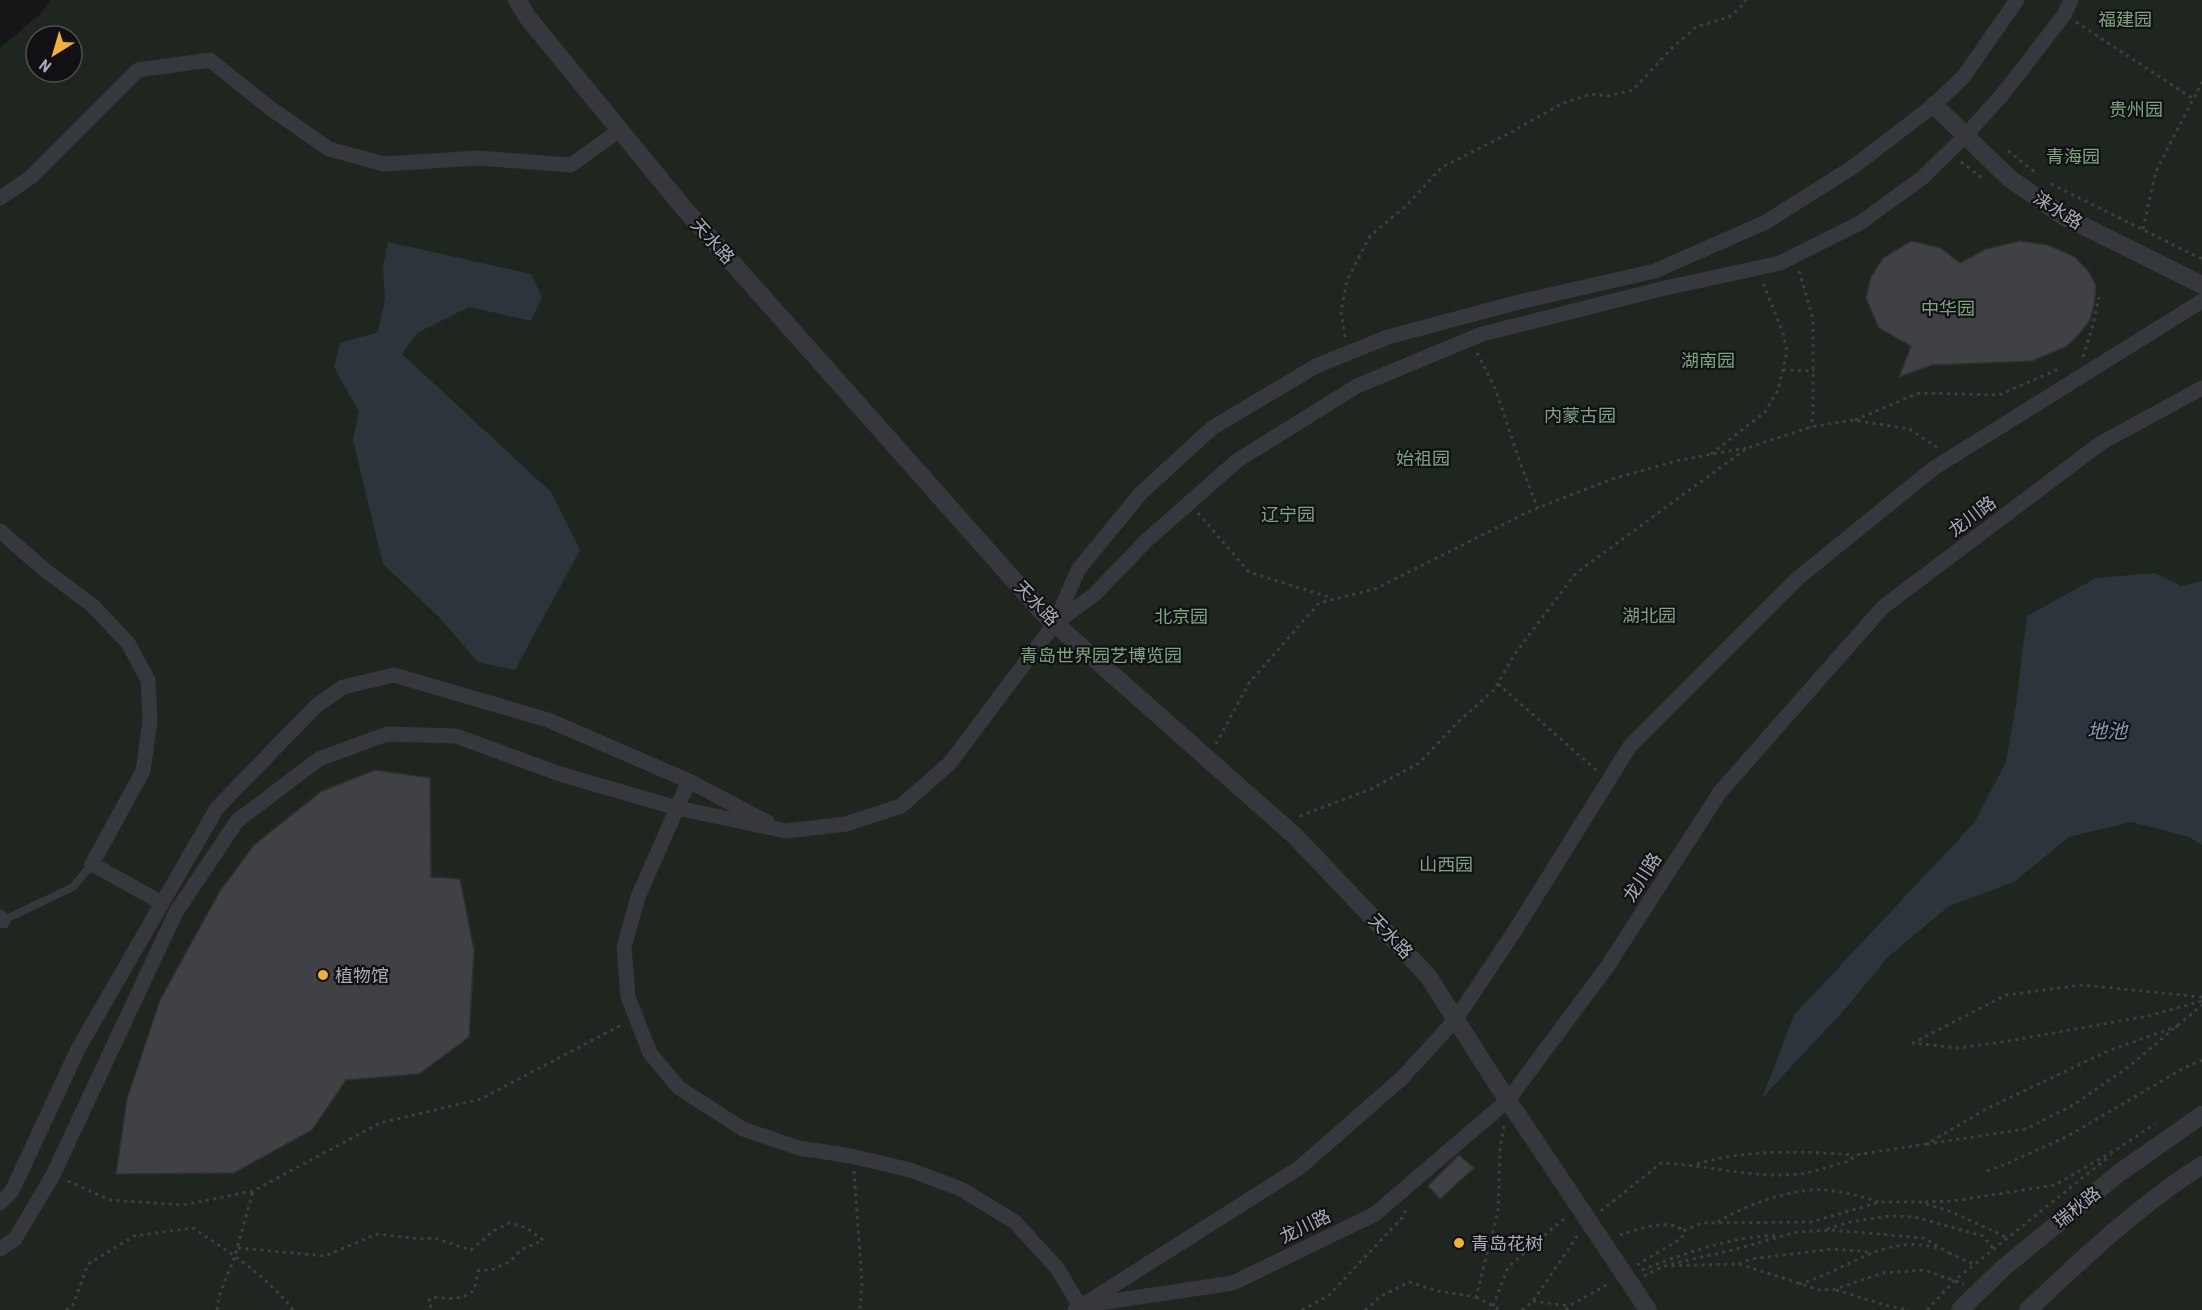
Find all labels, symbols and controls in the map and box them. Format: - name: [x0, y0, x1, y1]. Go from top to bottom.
- park label: 福建园: [2098, 9, 2152, 30]
- north arrow: [24, 24, 84, 84]
- text: N: [36, 55, 55, 76]
- park label: 贵州园: [2109, 99, 2163, 120]
- park label: 青海园: [2046, 146, 2100, 167]
- street label: 涞水路: [2030, 187, 2086, 233]
- street label: 天水路: [687, 214, 739, 268]
- park label: 中华园: [1921, 298, 1975, 319]
- park label: 湖南园: [1681, 350, 1735, 371]
- park label: 内蒙古园: [1544, 405, 1616, 426]
- park label: 始祖园: [1396, 448, 1450, 469]
- street label: 龙川路: [1944, 491, 2000, 541]
- park label: 辽宁园: [1261, 504, 1315, 525]
- street label: 天水路: [1011, 576, 1063, 630]
- park label: 湖北园: [1622, 605, 1676, 626]
- park label: 北京园: [1154, 606, 1208, 627]
- park label: 青岛世界园艺博览园: [1020, 645, 1182, 666]
- water label: 地池: [2087, 719, 2129, 743]
- street label: 龙川路: [1618, 849, 1666, 905]
- park label: 山西园: [1419, 854, 1473, 875]
- street label: 天水路: [1365, 909, 1417, 963]
- place label: 植物馆: [335, 965, 389, 986]
- marker: 植物馆: [316, 968, 330, 982]
- street label: 瑞秋路: [2049, 1182, 2105, 1232]
- street label: 龙川路: [1276, 1205, 1334, 1247]
- place label: 青岛花树: [1471, 1233, 1543, 1254]
- marker: 青岛花树: [1452, 1236, 1466, 1250]

